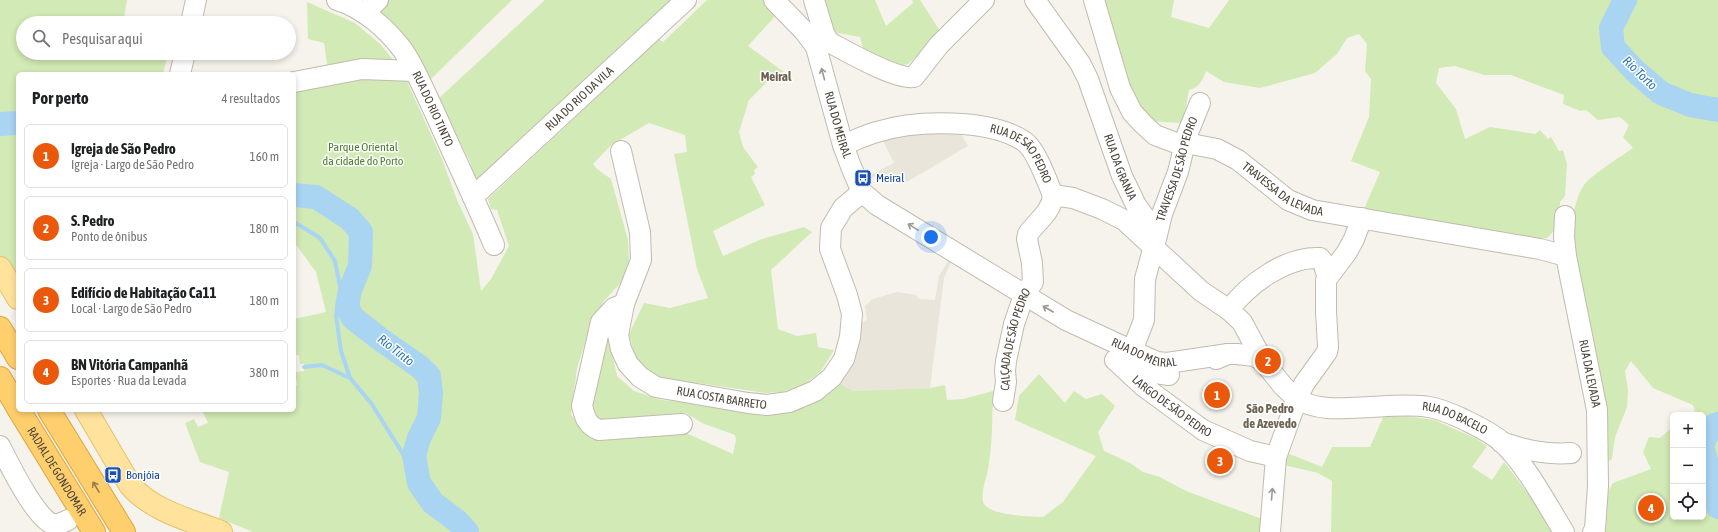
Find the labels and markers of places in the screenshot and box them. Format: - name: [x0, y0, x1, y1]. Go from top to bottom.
- bus stop icon: Meiral: [853, 168, 873, 188]
- place label: Meiral: [876, 171, 905, 185]
- pin: 2: [1255, 346, 1281, 376]
- pin: 1: [1204, 380, 1230, 410]
- pin: 3: [1207, 446, 1233, 476]
- bus stop icon: Bonjóia: [103, 465, 123, 485]
- place label: Bonjóia: [126, 468, 160, 482]
- pin: 4: [1638, 493, 1664, 523]

